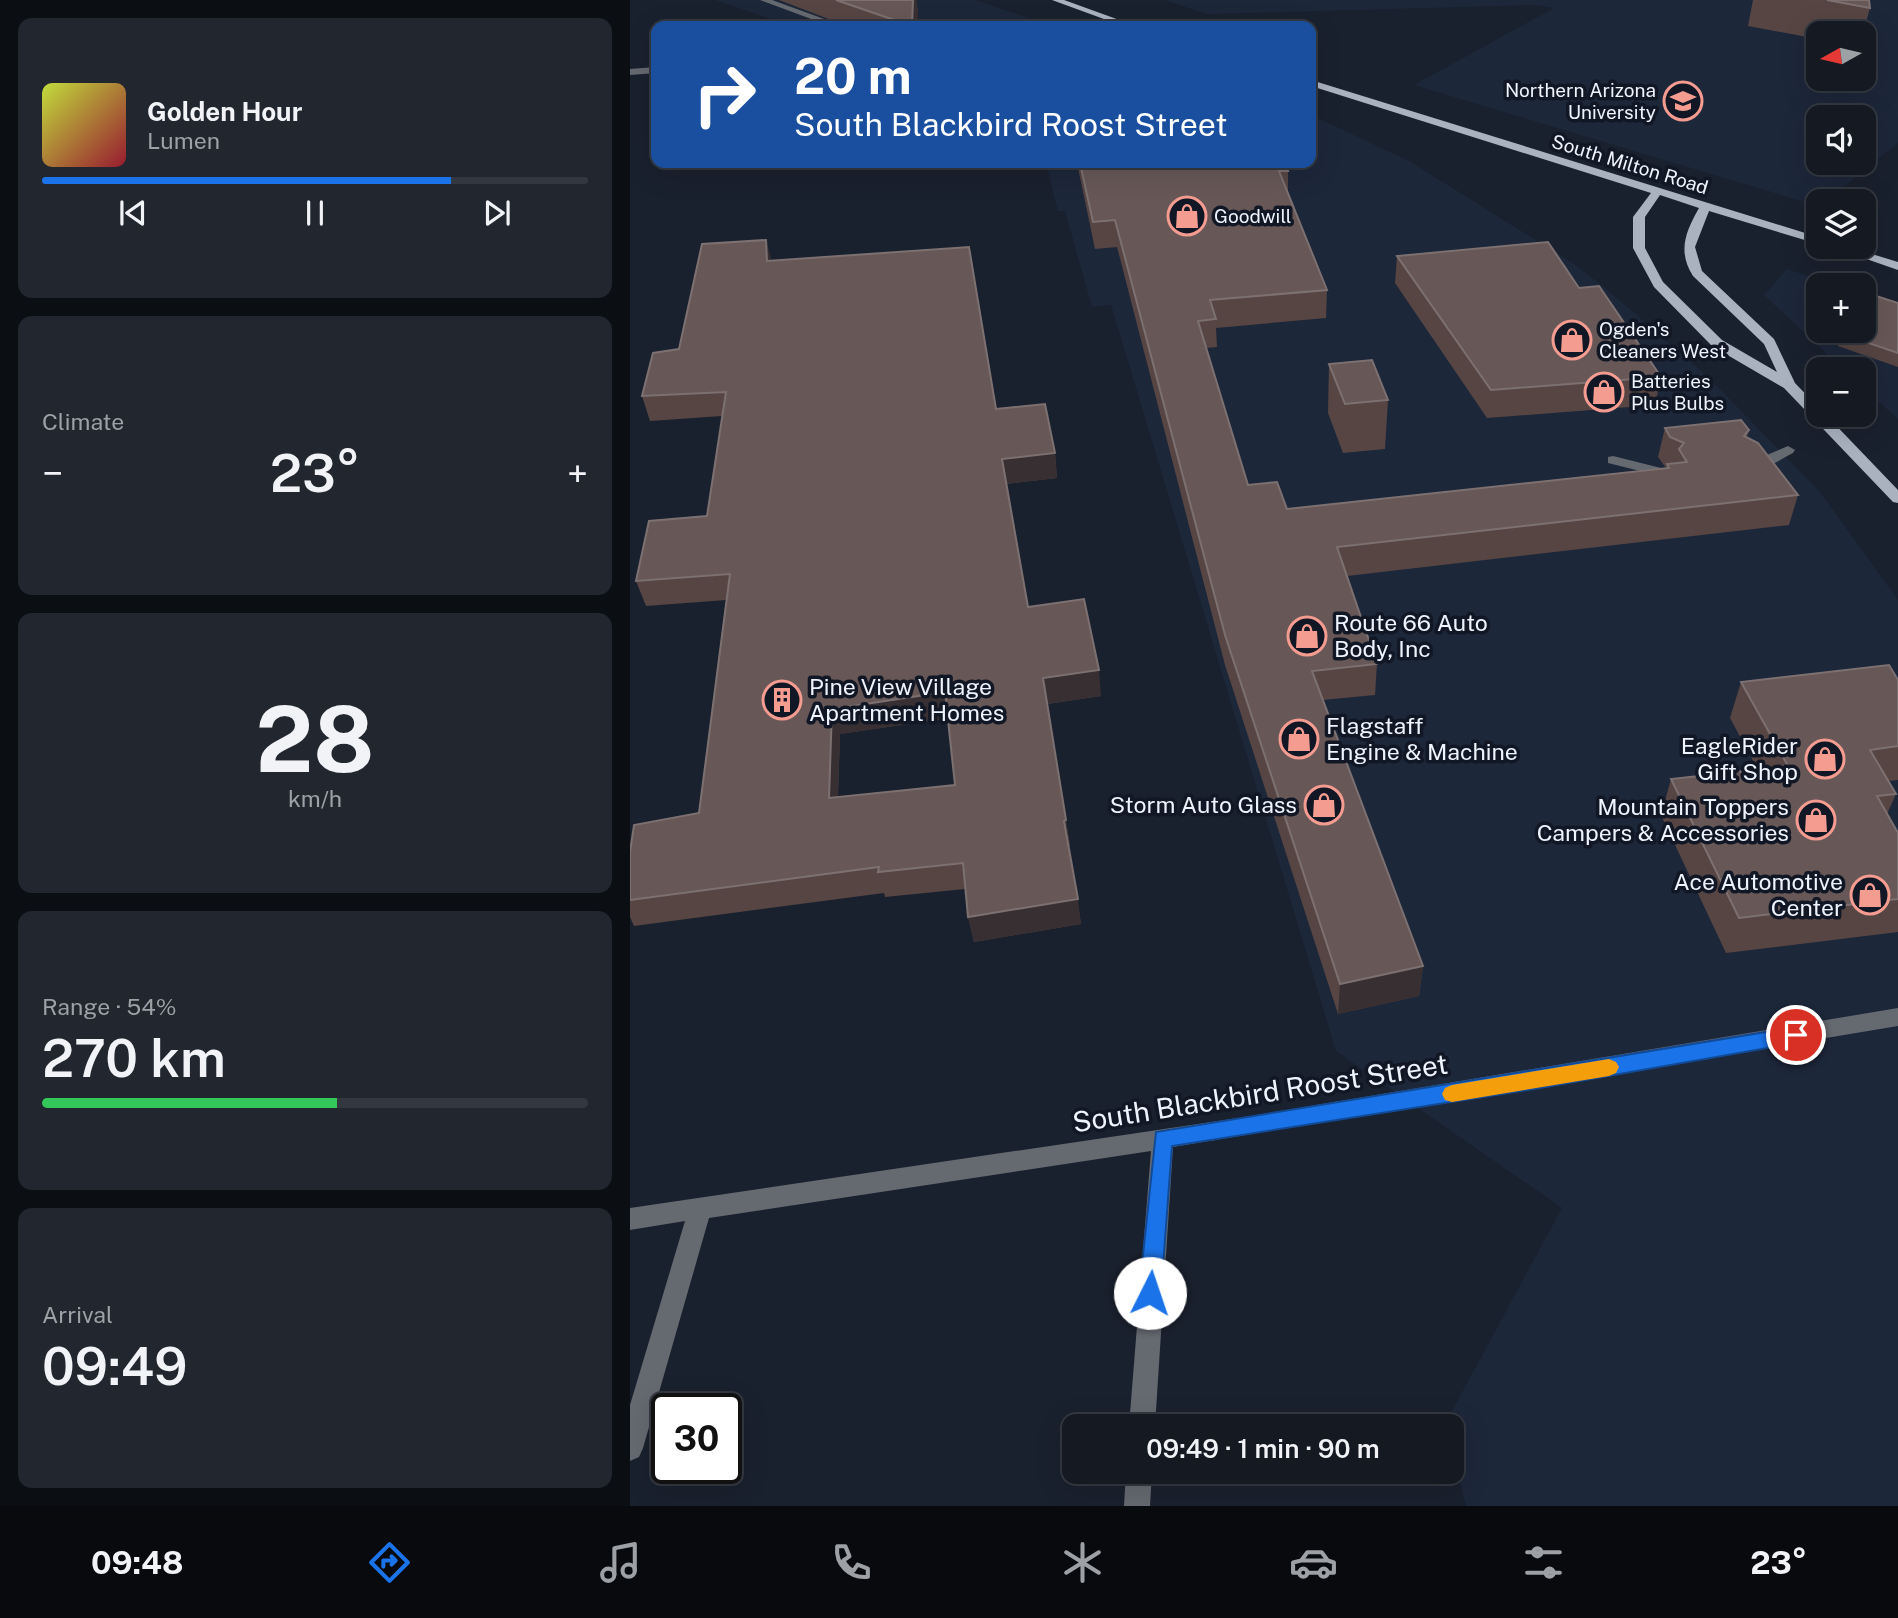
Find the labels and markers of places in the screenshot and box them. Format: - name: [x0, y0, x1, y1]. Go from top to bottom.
- place label: Northern Arizona University: [1505, 79, 1656, 123]
- school or university icon: Northern Arizona University: [1662, 80, 1704, 122]
- shop icon: Goodwill: [1166, 195, 1208, 237]
- place label: Goodwill: [1214, 205, 1292, 227]
- place label: Ogden's Cleaners West: [1599, 318, 1726, 362]
- shop icon: Ogden's Cleaners West: [1551, 319, 1593, 361]
- place label: Batteries Plus Bulbs: [1631, 370, 1724, 414]
- shop icon: Batteries Plus Bulbs: [1583, 371, 1625, 413]
- place label: Route 66 Auto Body, Inc: [1334, 609, 1488, 662]
- shop icon: Route 66 Auto Body, Inc: [1286, 615, 1328, 657]
- place label: Pine View Village Apartment Homes: [809, 673, 1004, 726]
- building icon: Pine View Village Apartment Homes: [761, 679, 803, 721]
- place label: Flagstaff Engine & Machine: [1326, 712, 1518, 765]
- shop icon: Flagstaff Engine & Machine: [1278, 718, 1320, 760]
- place label: EagleRider Gift Shop: [1681, 732, 1798, 785]
- shop icon: EagleRider Gift Shop: [1804, 738, 1846, 780]
- shop icon: Storm Auto Glass: [1303, 784, 1345, 826]
- place label: Storm Auto Glass: [1110, 791, 1297, 818]
- place label: Mountain Toppers Campers & Accessories: [1537, 793, 1789, 846]
- shop icon: Mountain Toppers Campers & Accessories: [1795, 799, 1837, 841]
- place label: Ace Automotive Center: [1674, 868, 1843, 921]
- shop icon: Ace Automotive Center: [1849, 874, 1891, 916]
- pin: [1766, 1005, 1826, 1065]

